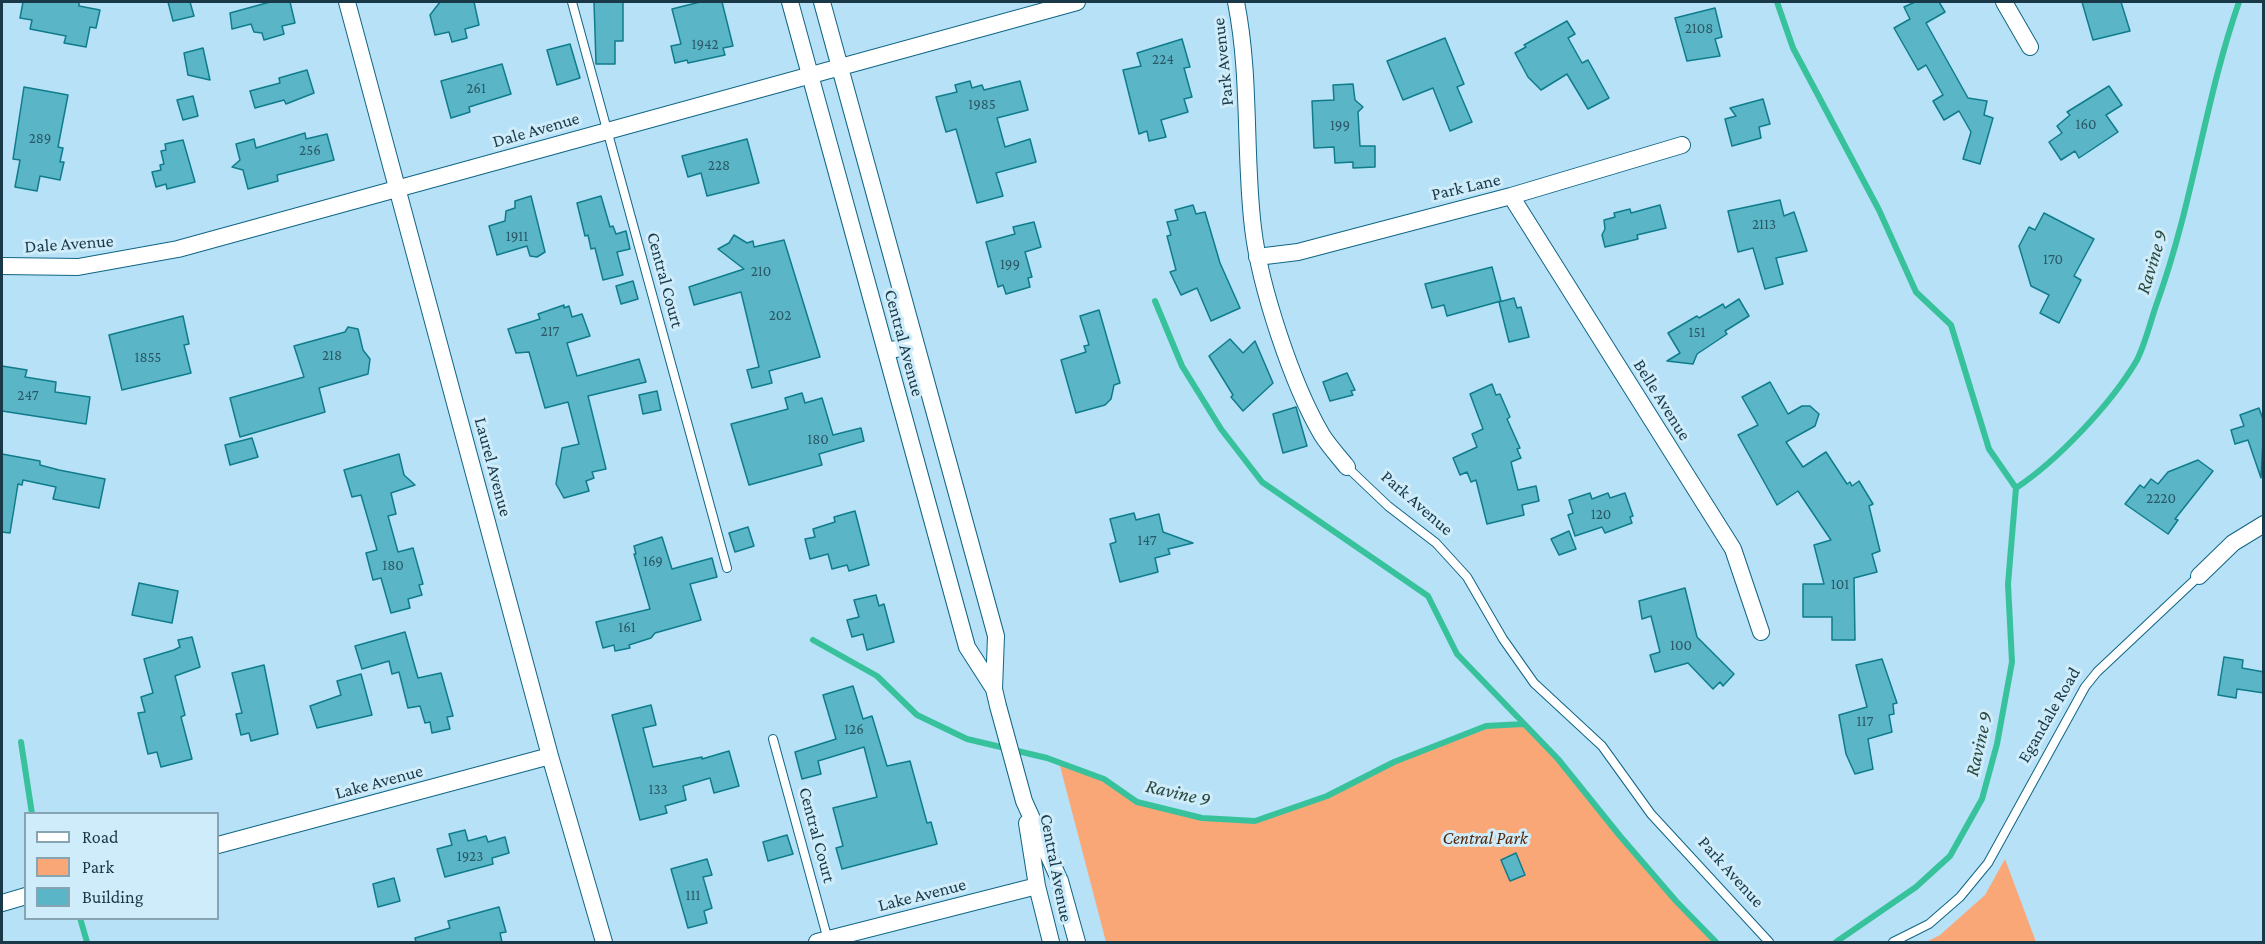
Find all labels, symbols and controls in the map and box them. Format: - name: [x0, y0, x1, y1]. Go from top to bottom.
- street label: Park Avenue: [1208, 17, 1238, 107]
- house number: 2108: [1685, 19, 1713, 37]
- house number: 1942: [691, 35, 719, 53]
- house number: 224: [1152, 50, 1174, 68]
- house number: 261: [466, 79, 486, 97]
- house number: 1985: [968, 95, 996, 113]
- street label: Dale Avenue: [490, 107, 582, 153]
- house number: 160: [2075, 115, 2097, 133]
- house number: 199: [1330, 116, 1350, 134]
- house number: 289: [29, 129, 51, 147]
- house number: 256: [299, 141, 321, 159]
- house number: 228: [708, 156, 730, 174]
- street label: Park Lane: [1429, 169, 1503, 205]
- house number: 2113: [1752, 215, 1776, 233]
- house number: 1911: [506, 227, 528, 245]
- water label: Ravine 9: [2131, 227, 2173, 297]
- street label: Dale Avenue: [24, 230, 114, 258]
- street label: Central Court: [642, 230, 688, 330]
- house number: 170: [2043, 250, 2063, 268]
- house number: 199: [1000, 255, 1020, 273]
- house number: 210: [751, 262, 771, 280]
- street label: Central Avenue: [879, 287, 929, 399]
- house number: 202: [769, 306, 791, 324]
- house number: 217: [540, 322, 560, 340]
- house number: 151: [1689, 323, 1705, 341]
- house number: 218: [322, 346, 342, 364]
- house number: 1855: [135, 348, 161, 366]
- street label: Belle Avenue: [1629, 355, 1695, 445]
- house number: 247: [17, 386, 39, 404]
- street label: Laurel Avenue: [469, 415, 517, 519]
- house number: 180: [807, 430, 829, 448]
- street label: Park Avenue: [1377, 466, 1457, 540]
- house number: 2220: [2146, 489, 2176, 507]
- house number: 120: [1591, 505, 1611, 523]
- house number: 147: [1137, 531, 1157, 549]
- house number: 169: [643, 552, 663, 570]
- house number: 180: [382, 556, 404, 574]
- house number: 101: [1831, 575, 1849, 593]
- house number: 161: [618, 618, 636, 636]
- house number: 100: [1670, 636, 1692, 654]
- street label: Egandale Road: [2013, 663, 2085, 767]
- water label: Ravine 9: [1960, 709, 1998, 779]
- house number: 117: [1857, 712, 1873, 730]
- house number: 126: [844, 720, 864, 738]
- street label: Lake Avenue: [333, 760, 425, 804]
- water label: Ravine 9: [1143, 774, 1213, 812]
- house number: 133: [648, 780, 668, 798]
- street label: Central Court: [794, 785, 840, 885]
- legend: [24, 812, 219, 920]
- street label: Central Avenue: [1035, 812, 1077, 924]
- text: Road: [82, 827, 119, 847]
- park label: Central Park: [1442, 827, 1528, 849]
- street label: Park Avenue: [1693, 832, 1769, 912]
- house number: 1923: [457, 847, 483, 865]
- text: Park: [82, 857, 114, 877]
- street label: Lake Avenue: [876, 874, 968, 916]
- house number: 111: [686, 886, 700, 904]
- text: Building: [82, 887, 143, 907]

